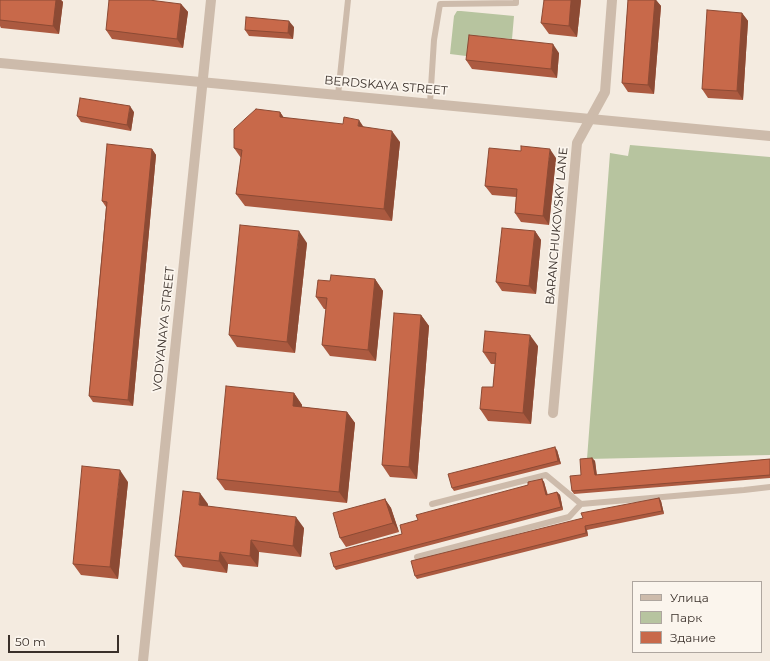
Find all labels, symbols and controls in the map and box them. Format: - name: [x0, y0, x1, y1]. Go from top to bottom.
- street label: BERDSKAYA STREET: [324, 73, 448, 99]
- street label: BARANCHUKOVSKY LANE: [543, 147, 571, 305]
- street label: VODYANAYA STREET: [150, 266, 178, 392]
- legend: [632, 581, 762, 653]
- text: Улица: [670, 590, 709, 605]
- text: Парк: [670, 610, 702, 625]
- scale bar: [10, 627, 121, 653]
- text: Здание: [670, 630, 716, 645]
- text: 50 m: [15, 634, 46, 649]

